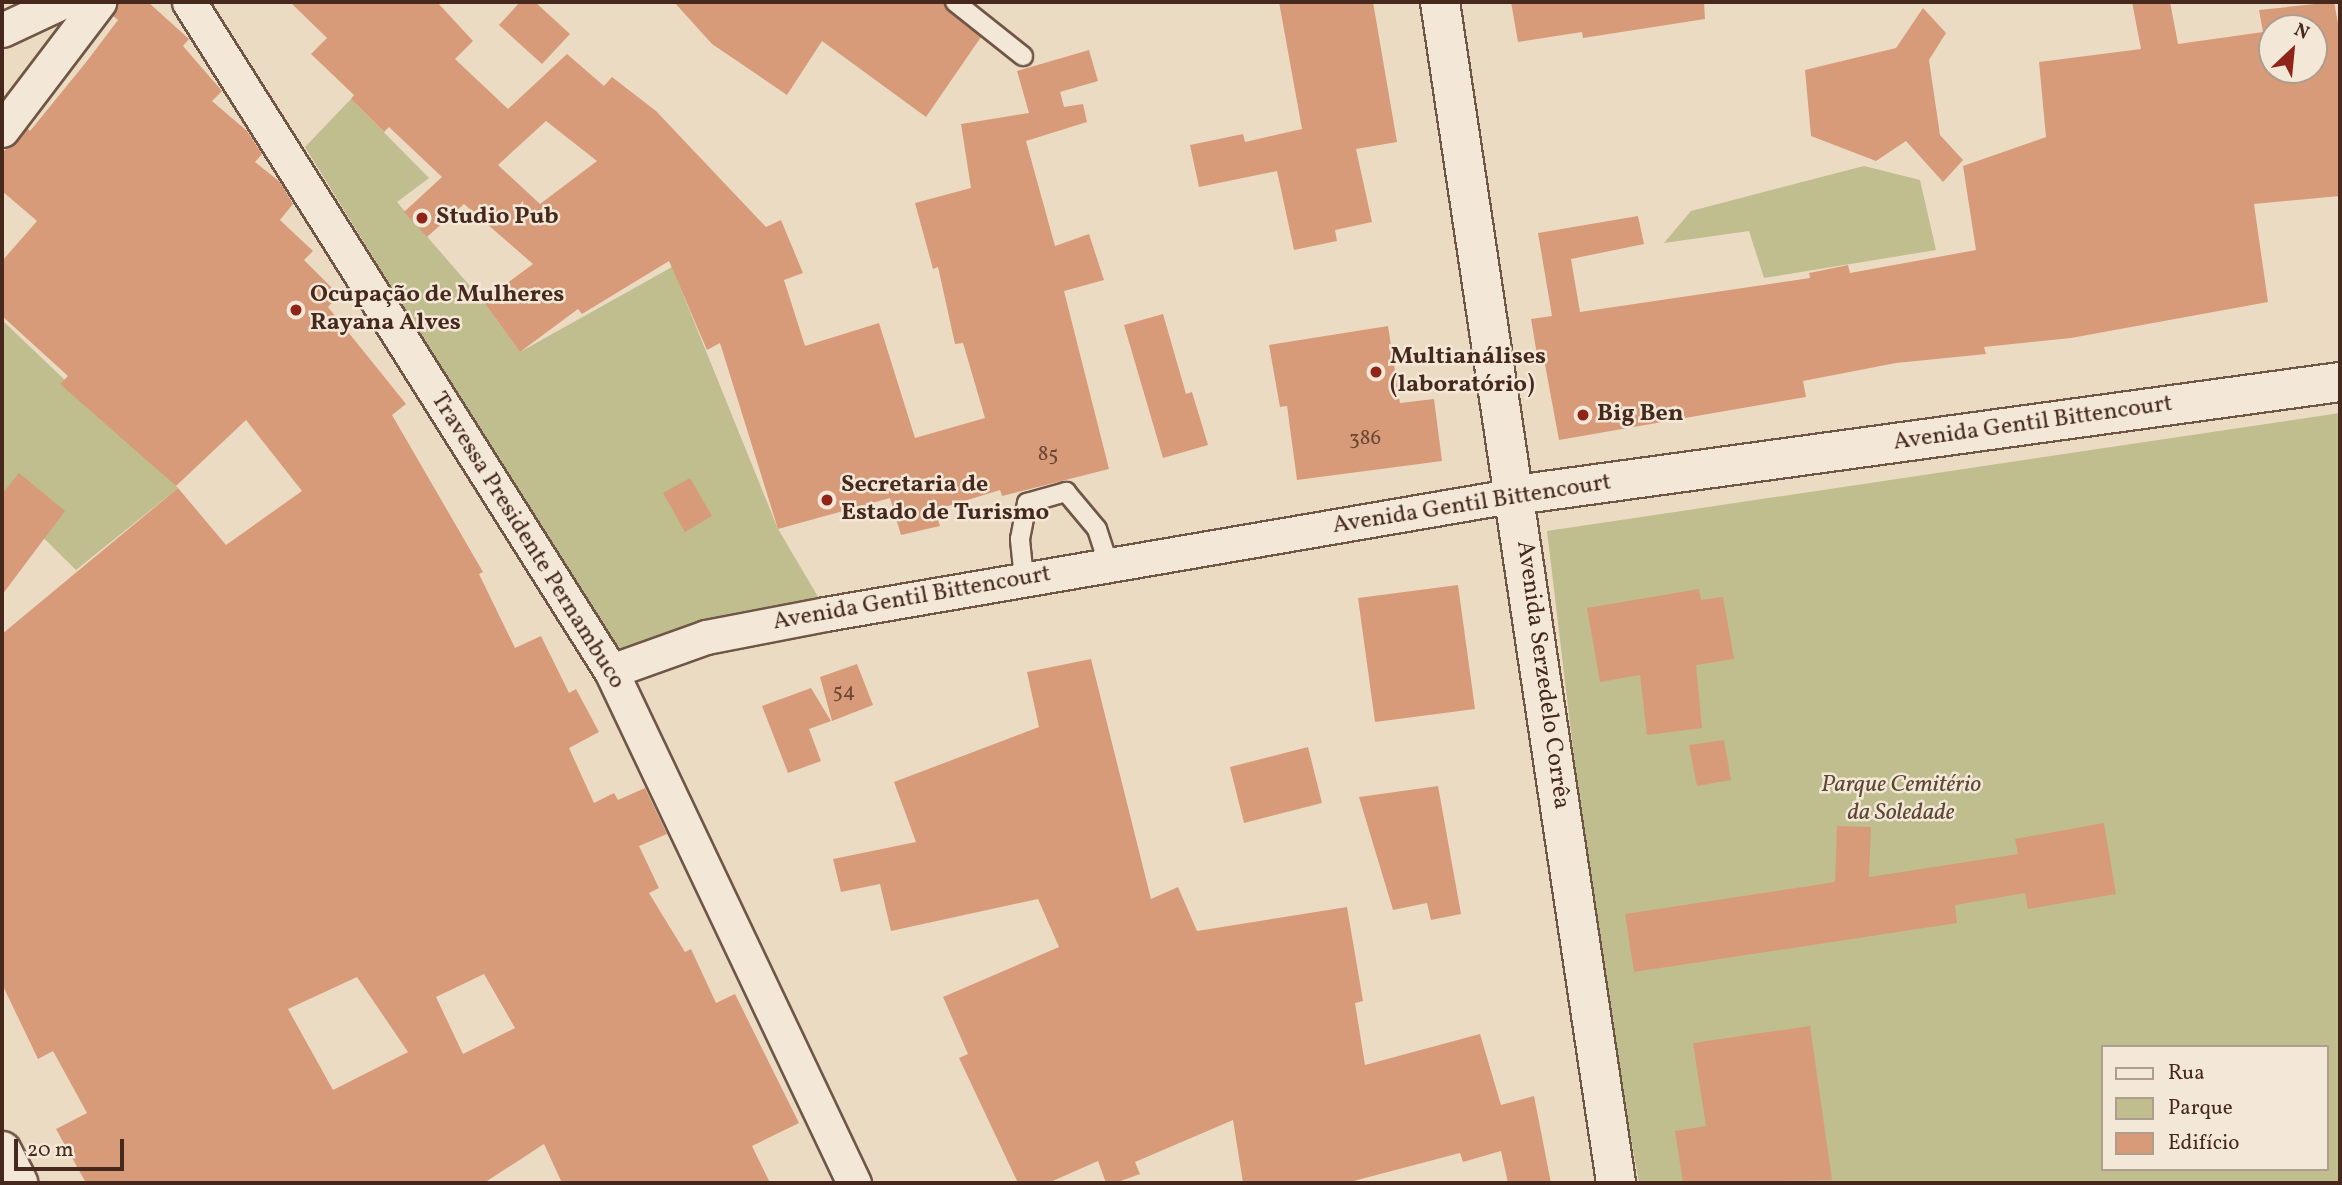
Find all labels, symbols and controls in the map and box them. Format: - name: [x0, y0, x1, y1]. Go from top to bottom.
- north arrow: [2258, 14, 2328, 84]
- text: N: [2289, 17, 2313, 47]
- place label: Studio Pub: [436, 204, 559, 232]
- marker: Studio Pub: [414, 210, 430, 226]
- place label: Ocupação de Mulheres Rayana Alves: [310, 282, 564, 338]
- marker: Ocupação de Mulheres Rayana Alves: [288, 302, 304, 318]
- place label: Multianálises (laboratório): [1390, 344, 1546, 400]
- marker: Multianálises (laboratório): [1368, 364, 1384, 380]
- street label: Travessa Presidente Pernambuco: [424, 387, 630, 695]
- street label: Avenida Gentil Bittencourt: [1891, 390, 2175, 458]
- place label: Big Ben: [1597, 401, 1684, 429]
- marker: Big Ben: [1575, 407, 1591, 423]
- house number: 386: [1349, 426, 1381, 452]
- house number: 85: [1038, 442, 1058, 468]
- street label: Avenida Gentil Bittencourt: [1331, 469, 1613, 541]
- place label: Secretaria de Estado de Turismo: [841, 472, 1050, 528]
- marker: Secretaria de Estado de Turismo: [819, 492, 835, 508]
- street label: Avenida Serzedelo Corrêa: [1509, 539, 1575, 811]
- street label: Avenida Gentil Bittencourt: [771, 560, 1053, 638]
- house number: 54: [833, 679, 855, 705]
- park label: Parque Cemitério da Soledade: [1821, 772, 1981, 828]
- legend: [2100, 1045, 2328, 1171]
- text: Rua: [2168, 1059, 2205, 1088]
- text: Parque: [2168, 1094, 2233, 1123]
- scale bar: [18, 1126, 128, 1170]
- text: Edifício: [2168, 1129, 2240, 1158]
- text: 20 m: [27, 1136, 73, 1165]

